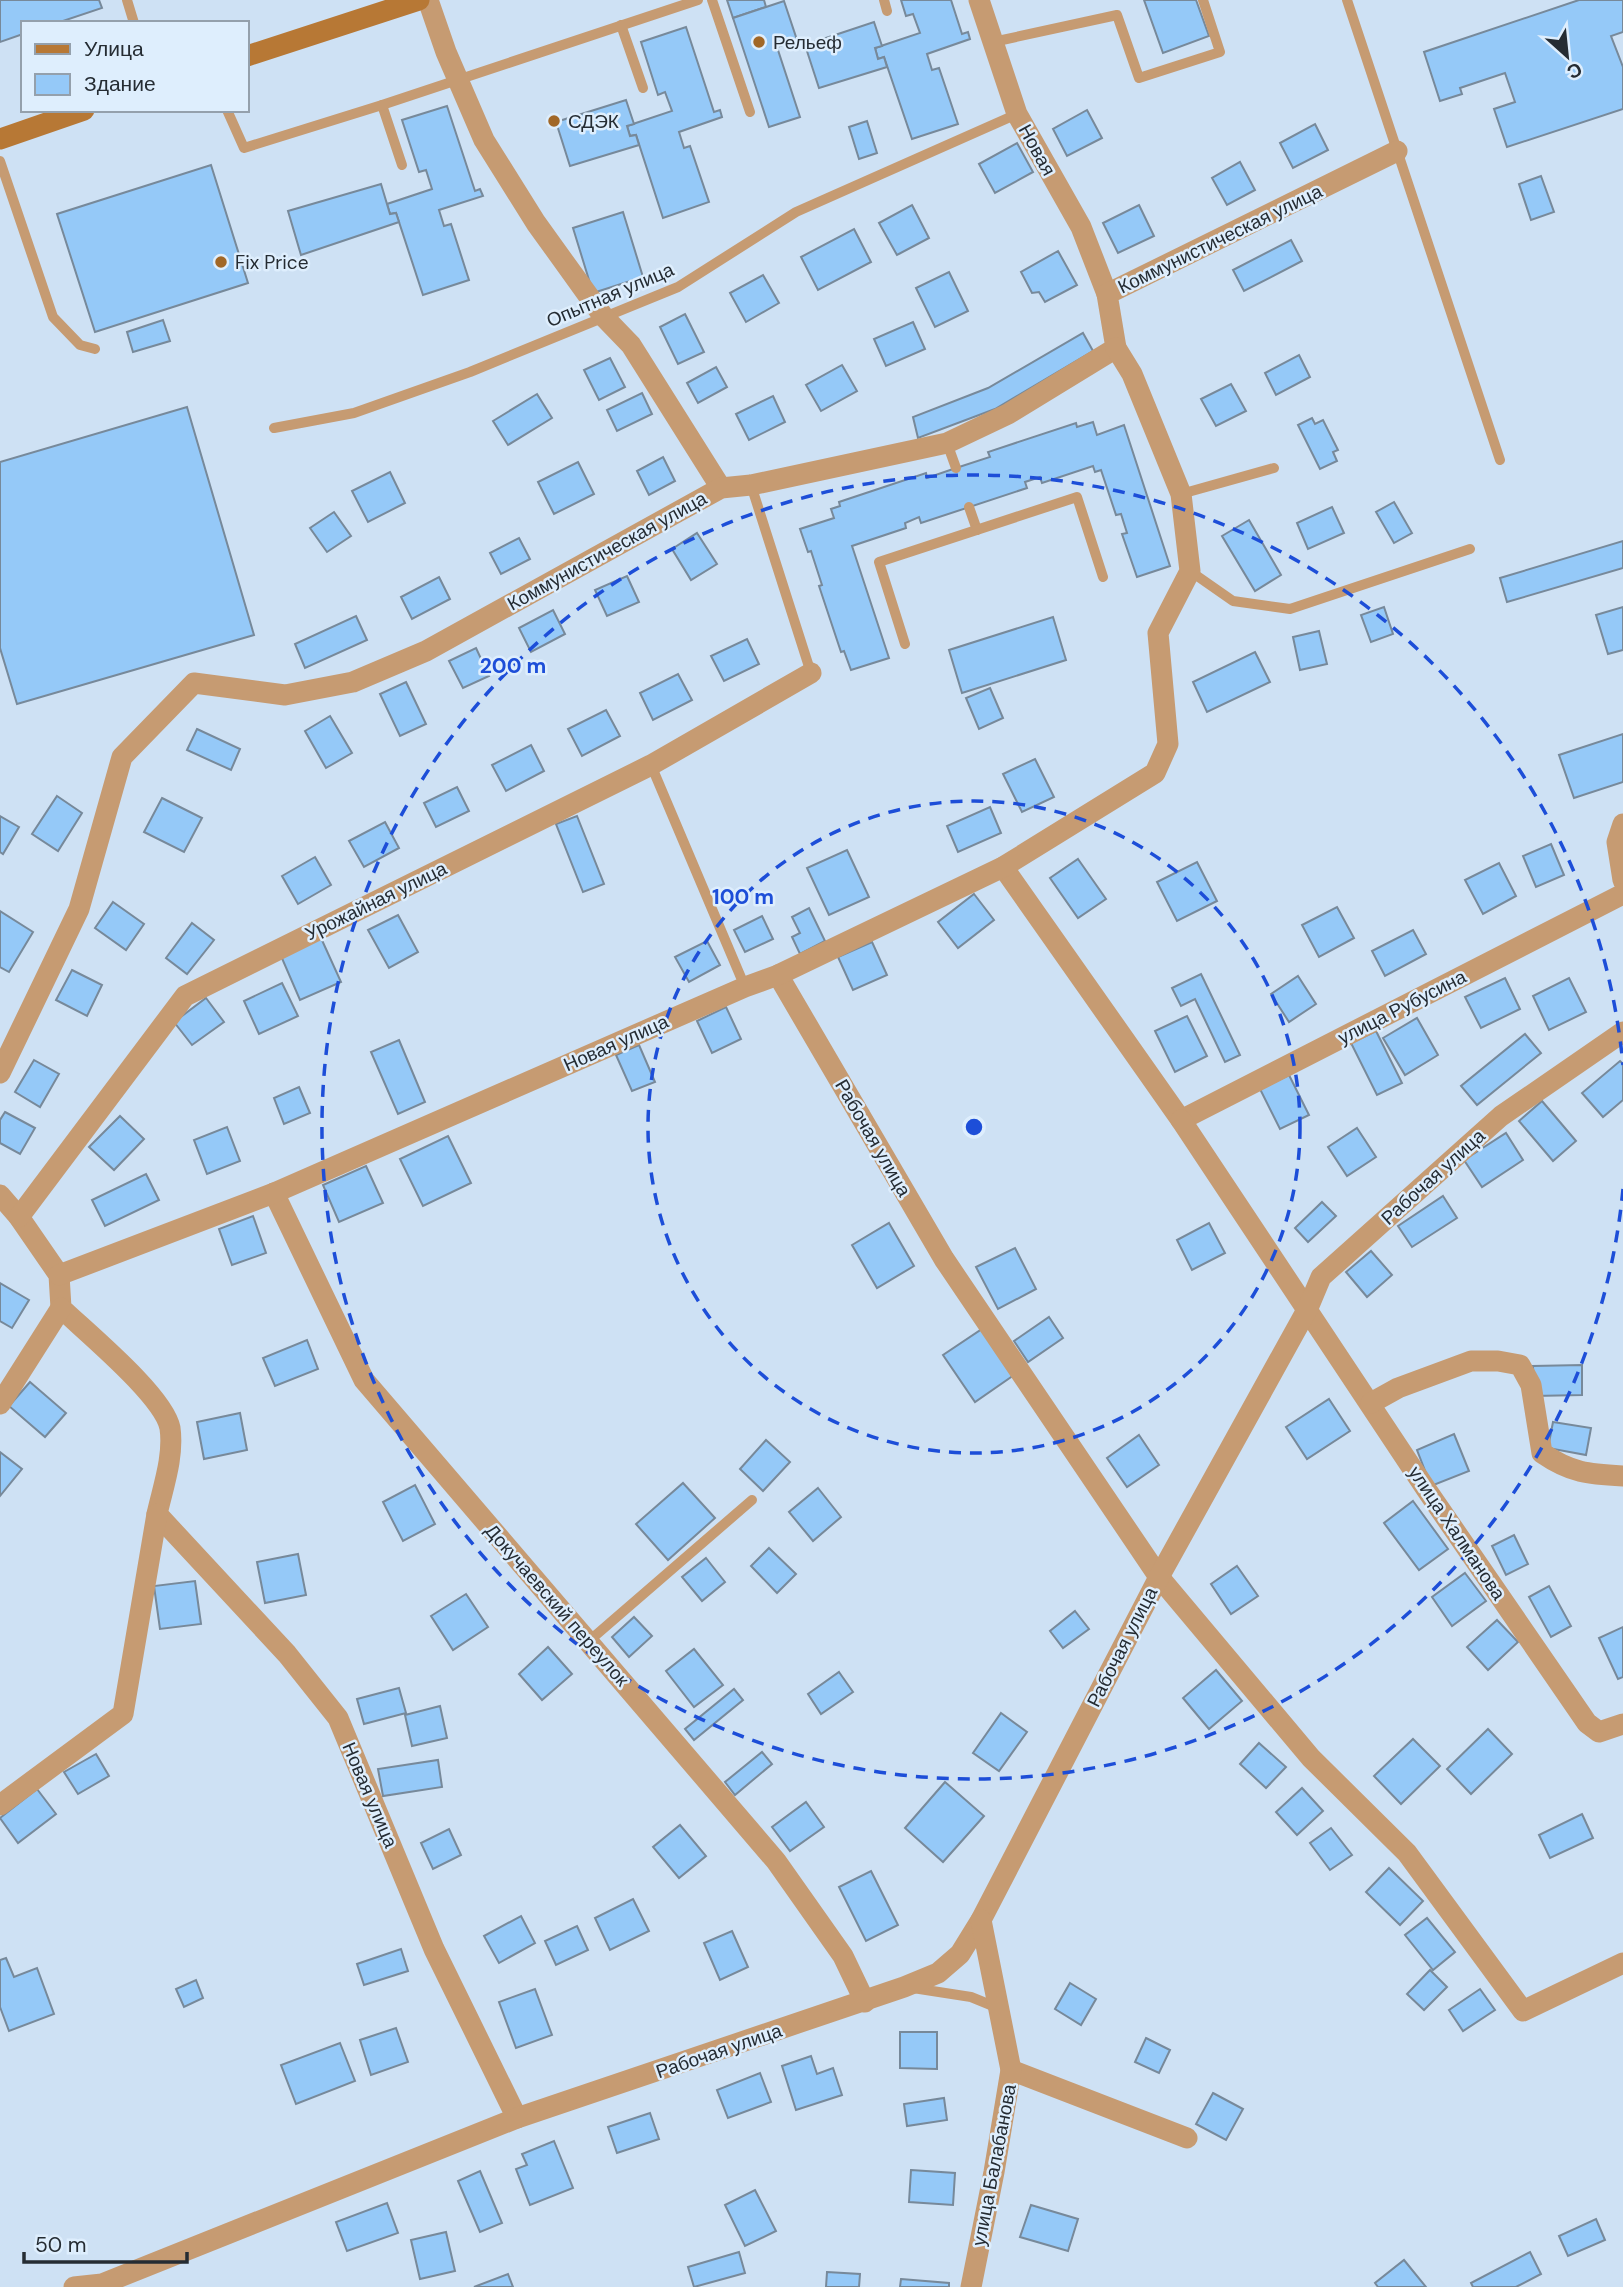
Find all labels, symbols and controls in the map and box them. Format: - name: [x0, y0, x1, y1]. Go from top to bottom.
- legend: [21, 21, 248, 112]
- north arrow: [1532, 21, 1602, 91]
- place label: Рельеф: [773, 30, 842, 55]
- marker: Рельеф: [751, 34, 767, 50]
- text: Улица: [84, 35, 144, 63]
- text: С: [1562, 56, 1586, 85]
- text: Здание: [84, 70, 156, 98]
- place label: СДЭК: [568, 109, 619, 134]
- marker: СДЭК: [546, 113, 562, 129]
- street label: Новая: [1013, 120, 1061, 180]
- street label: Коммунистическая улица: [1114, 178, 1327, 299]
- place label: Fix Price: [235, 250, 308, 275]
- marker: Fix Price: [213, 254, 229, 270]
- street label: Опытная улица: [542, 257, 678, 333]
- street label: Коммунистическая улица: [503, 486, 711, 616]
- text: 200 m: [480, 652, 546, 680]
- street label: Урожайная улица: [301, 856, 451, 946]
- text: 100 m: [712, 883, 774, 911]
- street label: улица Рубусина: [1334, 964, 1471, 1050]
- street label: Новая улица: [560, 1009, 673, 1077]
- street label: Рабочая улица: [829, 1075, 917, 1202]
- centre of rings: [962, 1115, 986, 1139]
- street label: Рабочая улица: [1376, 1123, 1491, 1230]
- street label: улица Халманова: [1403, 1461, 1511, 1605]
- street label: Докучаевский переулок: [479, 1518, 635, 1692]
- street label: Рабочая улица: [1081, 1582, 1163, 1711]
- street label: Новая улица: [337, 1738, 404, 1852]
- street label: Рабочая улица: [653, 2018, 786, 2084]
- street label: улица Балабанова: [966, 2081, 1022, 2248]
- scale bar: [24, 2220, 187, 2264]
- text: 50 m: [35, 2231, 86, 2259]

